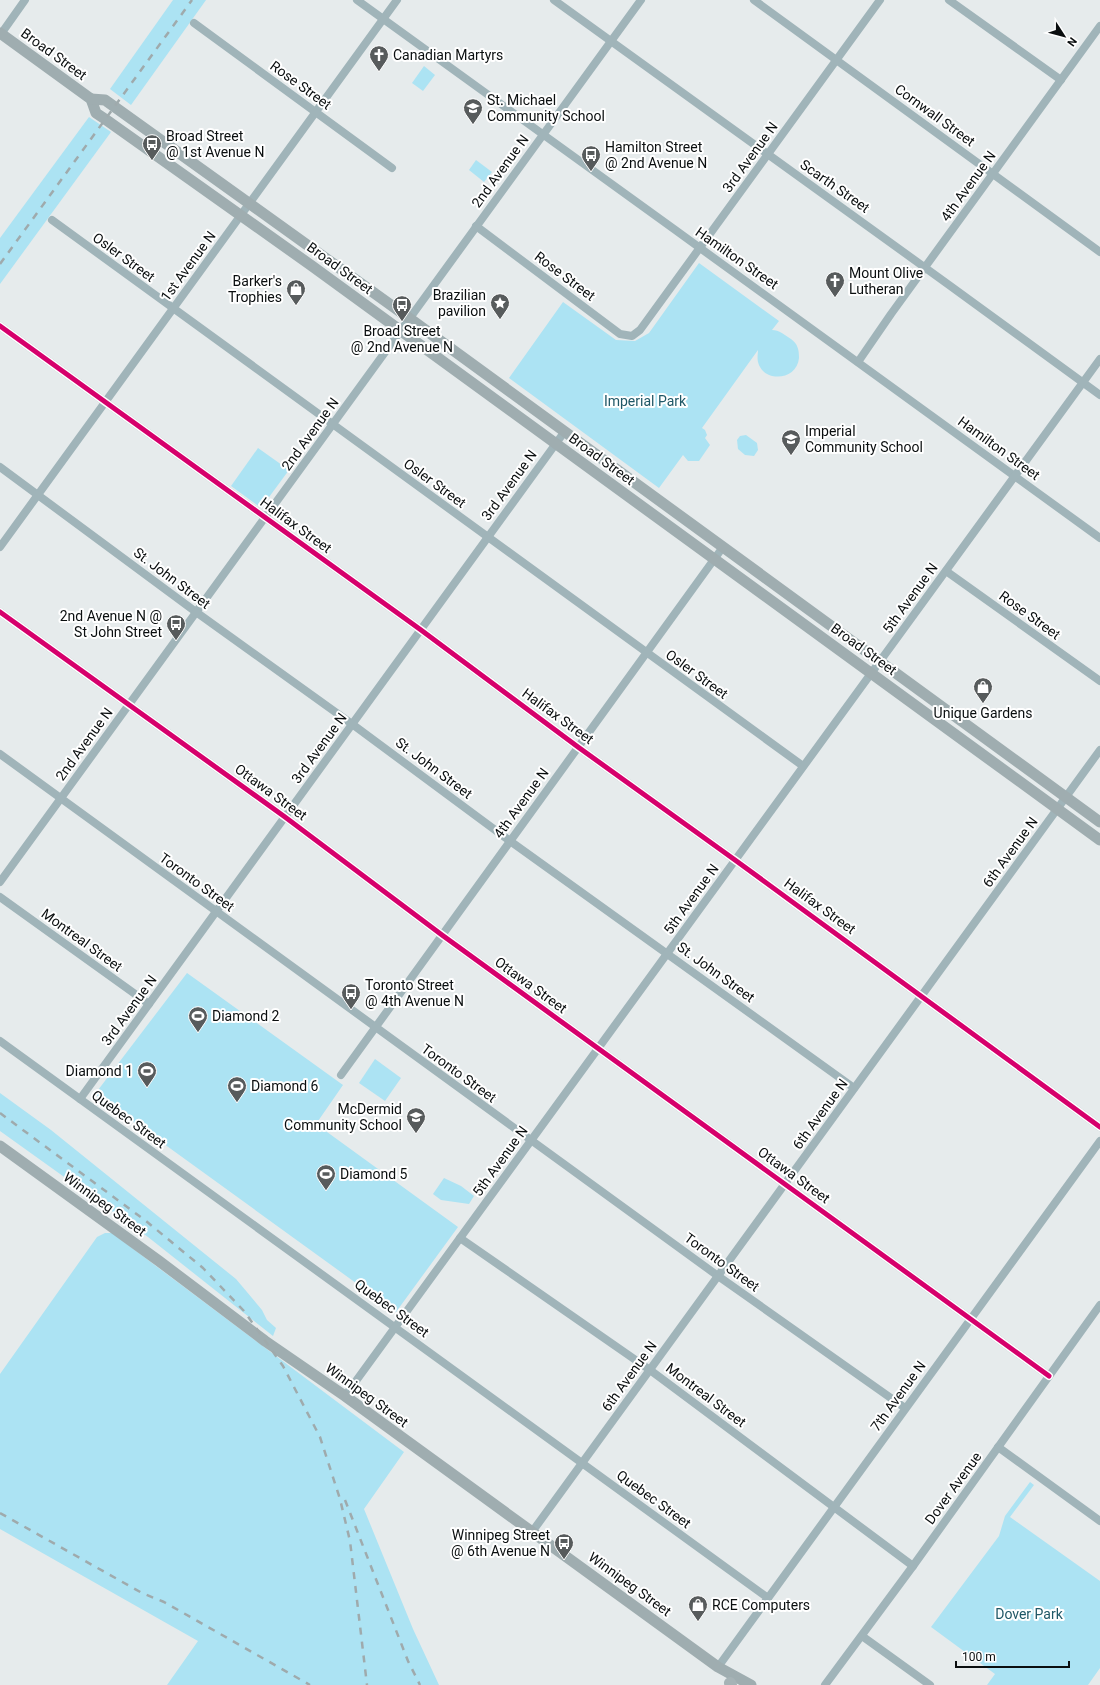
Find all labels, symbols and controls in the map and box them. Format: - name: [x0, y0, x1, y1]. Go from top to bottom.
- north arrow: [1044, 16, 1084, 56]
- street label: Broad Street: [18, 25, 90, 83]
- text: N: [1064, 35, 1079, 49]
- church icon: Canadian Martyrs: [368, 44, 390, 72]
- place label: Canadian Martyrs: [393, 47, 503, 63]
- street label: Rose Street: [267, 57, 335, 113]
- street label: Cornwall Street: [892, 81, 978, 150]
- place label: St. Michael Community School: [487, 92, 605, 124]
- school or university icon: St. Michael Community School: [462, 97, 484, 125]
- street label: 3rd Avenue N: [719, 119, 781, 195]
- place label: Broad Street @ 1st Avenue N: [166, 128, 264, 160]
- street label: 2nd Avenue N: [468, 131, 532, 211]
- bus stop icon: Broad Street @ 1st Avenue N: [141, 133, 163, 161]
- place label: Hamilton Street @ 2nd Avenue N: [605, 139, 707, 171]
- bus stop icon: Hamilton Street @ 2nd Avenue N: [580, 144, 602, 172]
- street label: 4th Avenue N: [937, 148, 999, 224]
- street label: Scarth Street: [797, 156, 873, 216]
- street label: Hamilton Street: [693, 224, 782, 293]
- street label: 1st Avenue N: [157, 228, 219, 304]
- street label: Osler Street: [90, 229, 159, 285]
- street label: Broad Street: [304, 239, 376, 297]
- street label: Rose Street: [532, 248, 599, 304]
- place label: Mount Olive Lutheran: [849, 265, 923, 297]
- church icon: Mount Olive Lutheran: [824, 270, 846, 298]
- place label: Barker's Trophies: [228, 273, 282, 305]
- shop icon: Barker's Trophies: [285, 278, 307, 306]
- place label: Brazilian pavilion: [433, 287, 486, 319]
- place icon: Brazilian pavilion: [489, 292, 511, 320]
- bus stop icon: Broad Street @ 2nd Avenue N: [391, 294, 413, 322]
- place label: Broad Street @ 2nd Avenue N: [351, 323, 453, 355]
- park label: Imperial Park: [604, 393, 687, 409]
- street label: 2nd Avenue N: [278, 394, 342, 474]
- street label: Hamilton Street: [955, 413, 1043, 483]
- place label: Imperial Community School: [805, 423, 923, 455]
- school or university icon: Imperial Community School: [780, 428, 802, 456]
- street label: Broad Street: [566, 430, 638, 488]
- street label: 3rd Avenue N: [478, 447, 540, 523]
- street label: Osler Street: [401, 455, 470, 511]
- street label: Halifax Street: [257, 494, 335, 556]
- street label: St. John Street: [131, 544, 214, 612]
- street label: 5th Avenue N: [879, 560, 941, 636]
- street label: Rose Street: [996, 587, 1064, 643]
- place label: 2nd Avenue N @ St John Street: [60, 608, 162, 640]
- bus stop icon: 2nd Avenue N @ St John Street: [165, 613, 187, 641]
- street label: Broad Street: [828, 620, 900, 678]
- street label: Osler Street: [663, 646, 732, 702]
- shop icon: Unique Gardens: [972, 676, 994, 704]
- street label: Halifax Street: [519, 685, 597, 747]
- street label: 2nd Avenue N: [52, 704, 116, 784]
- place label: Unique Gardens: [934, 705, 1032, 721]
- street label: 3rd Avenue N: [288, 710, 350, 786]
- street label: St. John Street: [393, 734, 476, 802]
- street label: Ottawa Street: [232, 761, 310, 824]
- street label: 4th Avenue N: [490, 765, 552, 841]
- street label: 6th Avenue N: [979, 814, 1041, 890]
- street label: Toronto Street: [156, 849, 238, 915]
- street label: 5th Avenue N: [660, 861, 722, 937]
- street label: Halifax Street: [781, 875, 859, 937]
- street label: Montreal Street: [38, 905, 126, 975]
- street label: St. John Street: [674, 939, 758, 1006]
- street label: Ottawa Street: [492, 954, 570, 1017]
- street label: 3rd Avenue N: [98, 972, 160, 1048]
- place label: Toronto Street @ 4th Avenue N: [365, 977, 464, 1009]
- bus stop icon: Toronto Street @ 4th Avenue N: [340, 982, 362, 1010]
- sports icon: Diamond 2: [187, 1005, 209, 1033]
- place label: Diamond 2: [212, 1008, 280, 1024]
- street label: Toronto Street: [418, 1040, 500, 1106]
- sports icon: Diamond 1: [136, 1060, 158, 1088]
- place label: Diamond 1: [66, 1063, 133, 1079]
- sports icon: Diamond 6: [226, 1075, 248, 1103]
- street label: 6th Avenue N: [789, 1076, 851, 1152]
- place label: Diamond 6: [251, 1078, 319, 1094]
- street label: Quebec Street: [89, 1087, 170, 1152]
- place label: McDermid Community School: [284, 1101, 402, 1133]
- school or university icon: McDermid Community School: [405, 1106, 427, 1134]
- street label: 5th Avenue N: [469, 1123, 531, 1199]
- street label: Ottawa Street: [755, 1144, 833, 1207]
- sports icon: Diamond 5: [315, 1163, 337, 1191]
- place label: Diamond 5: [340, 1166, 408, 1182]
- street label: Winnipeg Street: [61, 1169, 150, 1240]
- street label: Toronto Street: [681, 1229, 763, 1295]
- street label: Quebec Street: [352, 1276, 433, 1341]
- street label: 6th Avenue N: [598, 1338, 660, 1414]
- street label: 7th Avenue N: [867, 1358, 929, 1434]
- street label: Winnipeg Street: [323, 1360, 412, 1431]
- street label: Montreal Street: [663, 1360, 749, 1431]
- street label: Dover Avenue: [921, 1449, 985, 1527]
- street label: Quebec Street: [614, 1467, 695, 1532]
- place label: Winnipeg Street @ 6th Avenue N: [451, 1527, 550, 1559]
- bus stop icon: Winnipeg Street @ 6th Avenue N: [553, 1532, 575, 1560]
- street label: Winnipeg Street: [586, 1549, 675, 1620]
- shop icon: RCE Computers: [687, 1594, 709, 1622]
- place label: RCE Computers: [712, 1597, 810, 1613]
- park label: Dover Park: [995, 1606, 1064, 1622]
- scale bar: [956, 1643, 1069, 1669]
- text: 100 m: [962, 1650, 996, 1664]

